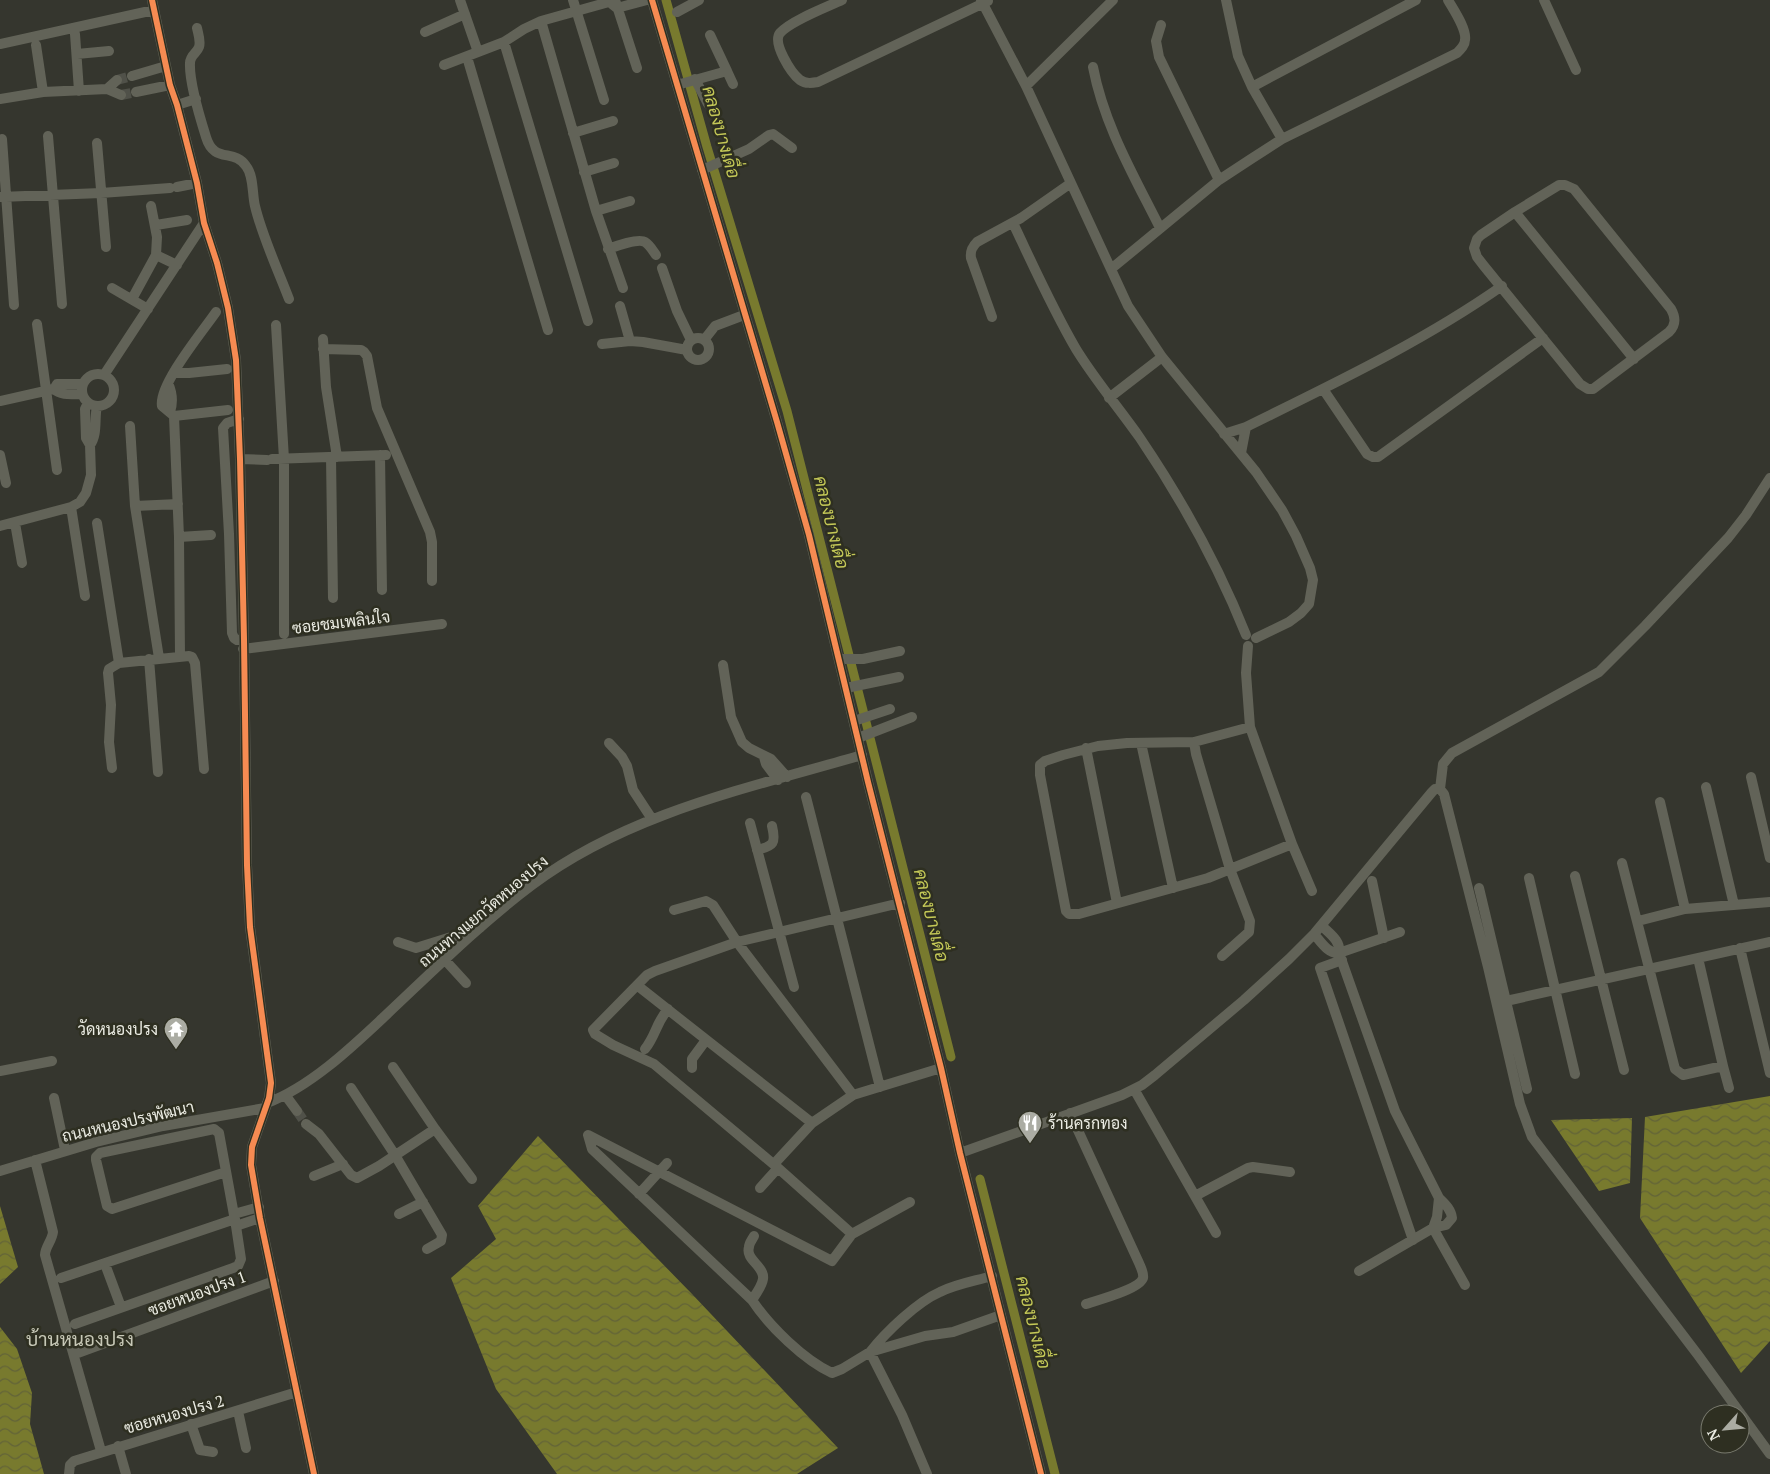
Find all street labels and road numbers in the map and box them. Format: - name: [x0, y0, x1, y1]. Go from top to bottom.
- street label: ซอยชมเพลินใจ: [291, 605, 391, 639]
- street label: ถนนทางแยกวัดหนองปรง: [413, 850, 553, 972]
- street label: ถนนหนองปรงพัฒนา: [60, 1095, 196, 1147]
- street label: ซอยหนองปรง 1: [145, 1265, 249, 1321]
- street label: ซอยหนองปรง 2: [121, 1389, 227, 1439]

